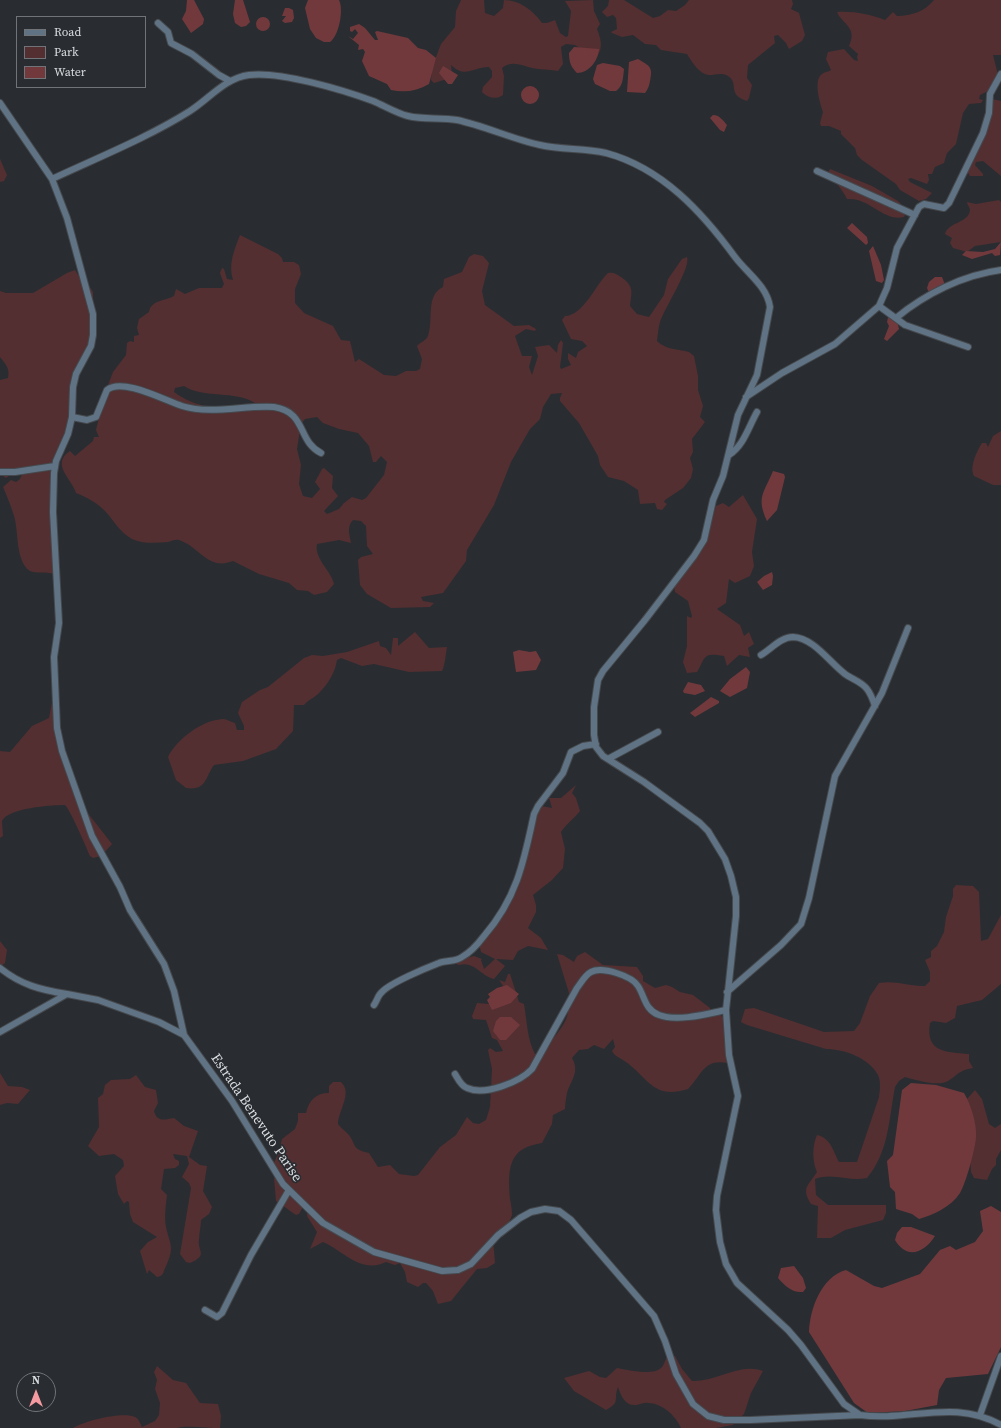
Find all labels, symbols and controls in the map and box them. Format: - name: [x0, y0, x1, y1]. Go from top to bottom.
- legend: [16, 16, 146, 88]
- text: Road: [54, 24, 81, 40]
- text: Park: [54, 44, 79, 60]
- text: Water: [54, 64, 86, 80]
- street label: Estrada Benevuto Parise: [207, 1051, 305, 1185]
- north arrow: [16, 1372, 56, 1412]
- text: N: [32, 1373, 40, 1388]

